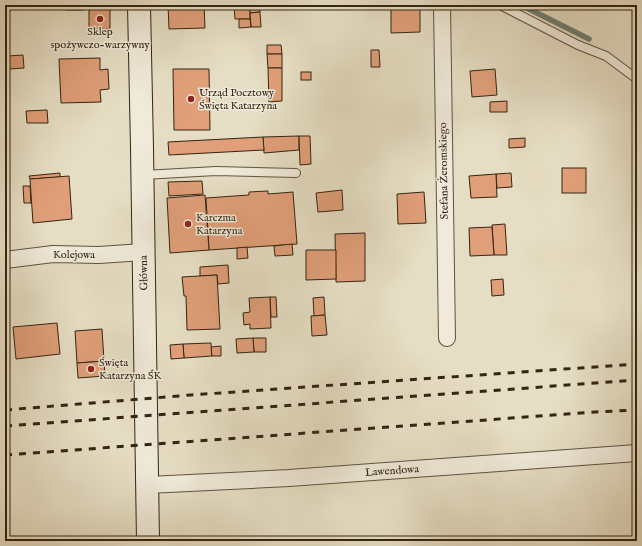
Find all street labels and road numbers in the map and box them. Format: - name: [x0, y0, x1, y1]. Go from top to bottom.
- street label: Stefana Żeromskiego: [436, 122, 452, 220]
- street label: Kolejowa: [53, 248, 95, 262]
- street label: Główna: [137, 255, 151, 291]
- street label: Lawendowa: [364, 462, 420, 480]

